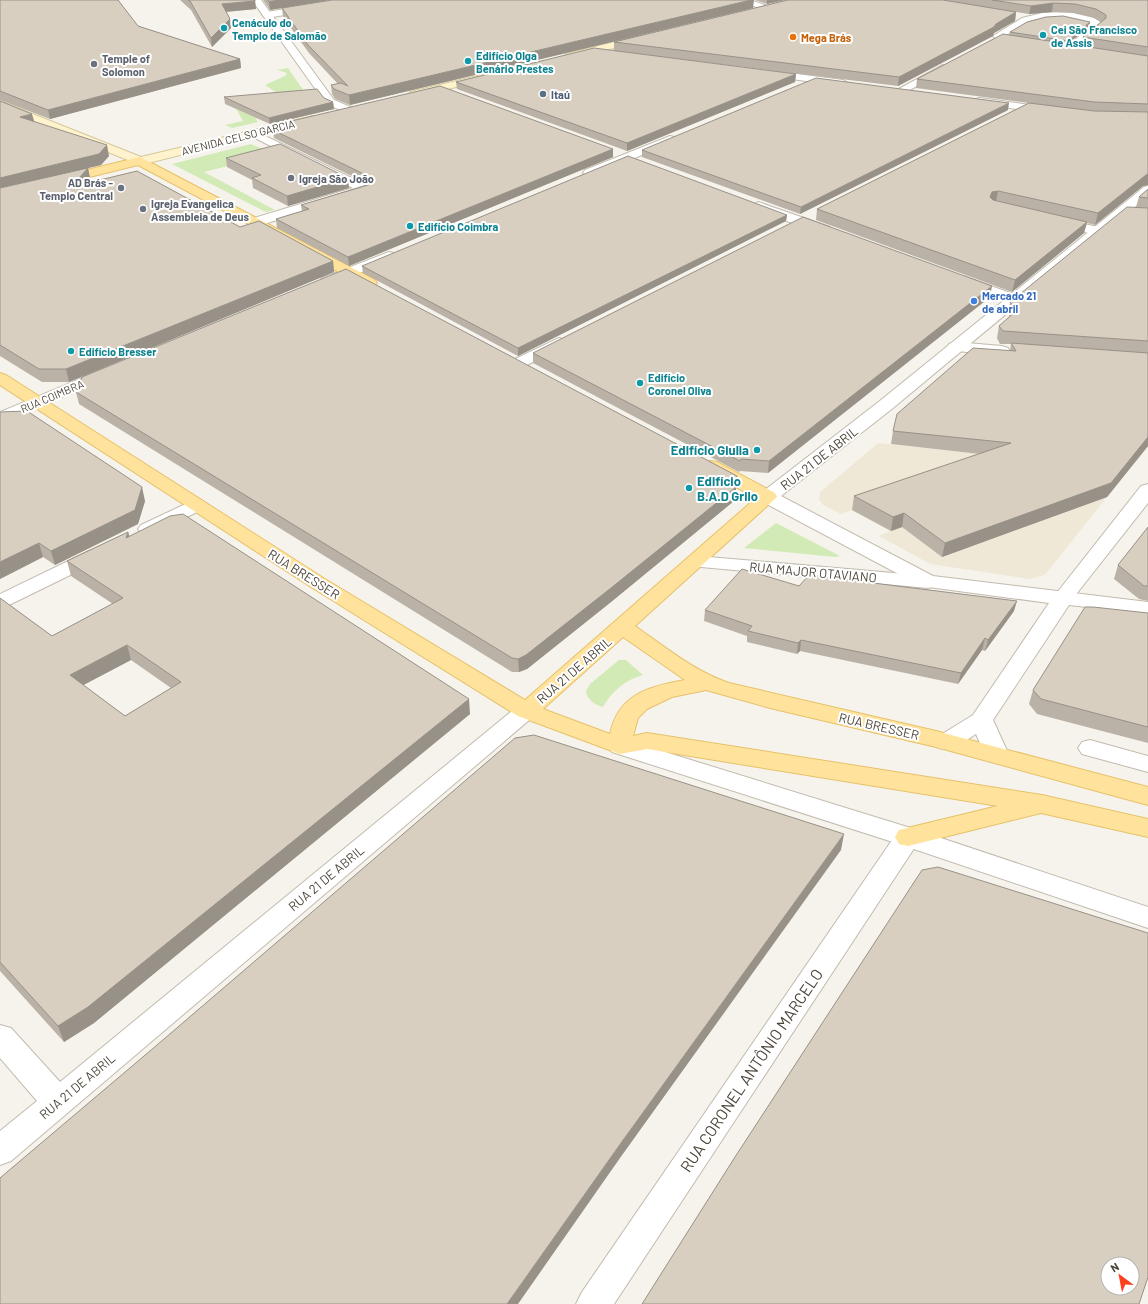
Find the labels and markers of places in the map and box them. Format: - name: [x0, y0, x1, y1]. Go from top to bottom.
- place label: Cenáculo do Templo de Salomão: [232, 16, 327, 42]
- marker: Cenáculo do Templo de Salomão: [219, 23, 229, 33]
- place label: Cei São Francisco de Assis: [1051, 23, 1137, 49]
- marker: Cei São Francisco de Assis: [1038, 30, 1048, 40]
- place label: Mega Brás: [801, 31, 852, 44]
- marker: Mega Brás: [788, 32, 798, 42]
- place label: Edifício Olga Benário Prestes: [476, 49, 554, 75]
- place label: Temple of Solomon: [102, 52, 150, 78]
- marker: Edifício Olga Benário Prestes: [463, 56, 473, 66]
- marker: Temple of Solomon: [89, 59, 99, 69]
- place label: Itaú: [551, 88, 570, 101]
- marker: Itaú: [538, 89, 548, 99]
- place label: Igreja São João: [299, 172, 374, 185]
- marker: Igreja São João: [286, 173, 296, 183]
- place label: AD Brás - Templo Central: [40, 176, 114, 202]
- marker: AD Brás - Templo Central: [116, 183, 126, 193]
- place label: Igreja Evangelica Assembleia de Deus: [151, 197, 249, 223]
- marker: Igreja Evangelica Assembleia de Deus: [138, 204, 148, 214]
- place label: Edifício Coimbra: [418, 220, 499, 233]
- marker: Edifício Coimbra: [405, 221, 415, 231]
- place label: Mercado 21 de abril: [982, 289, 1036, 315]
- marker: Mercado 21 de abril: [969, 296, 979, 306]
- place label: Edifício Bresser: [79, 345, 157, 358]
- marker: Edifício Bresser: [66, 346, 76, 356]
- place label: Edifício Coronel Oliva: [648, 371, 712, 397]
- marker: Edifício Coronel Oliva: [635, 378, 645, 388]
- place label: Edifício Giulia: [671, 442, 749, 458]
- marker: Edifício Giulia: [752, 445, 762, 455]
- place label: Edifício B.A.D Grilo: [697, 473, 758, 504]
- marker: Edifício B.A.D Grilo: [684, 483, 694, 493]

